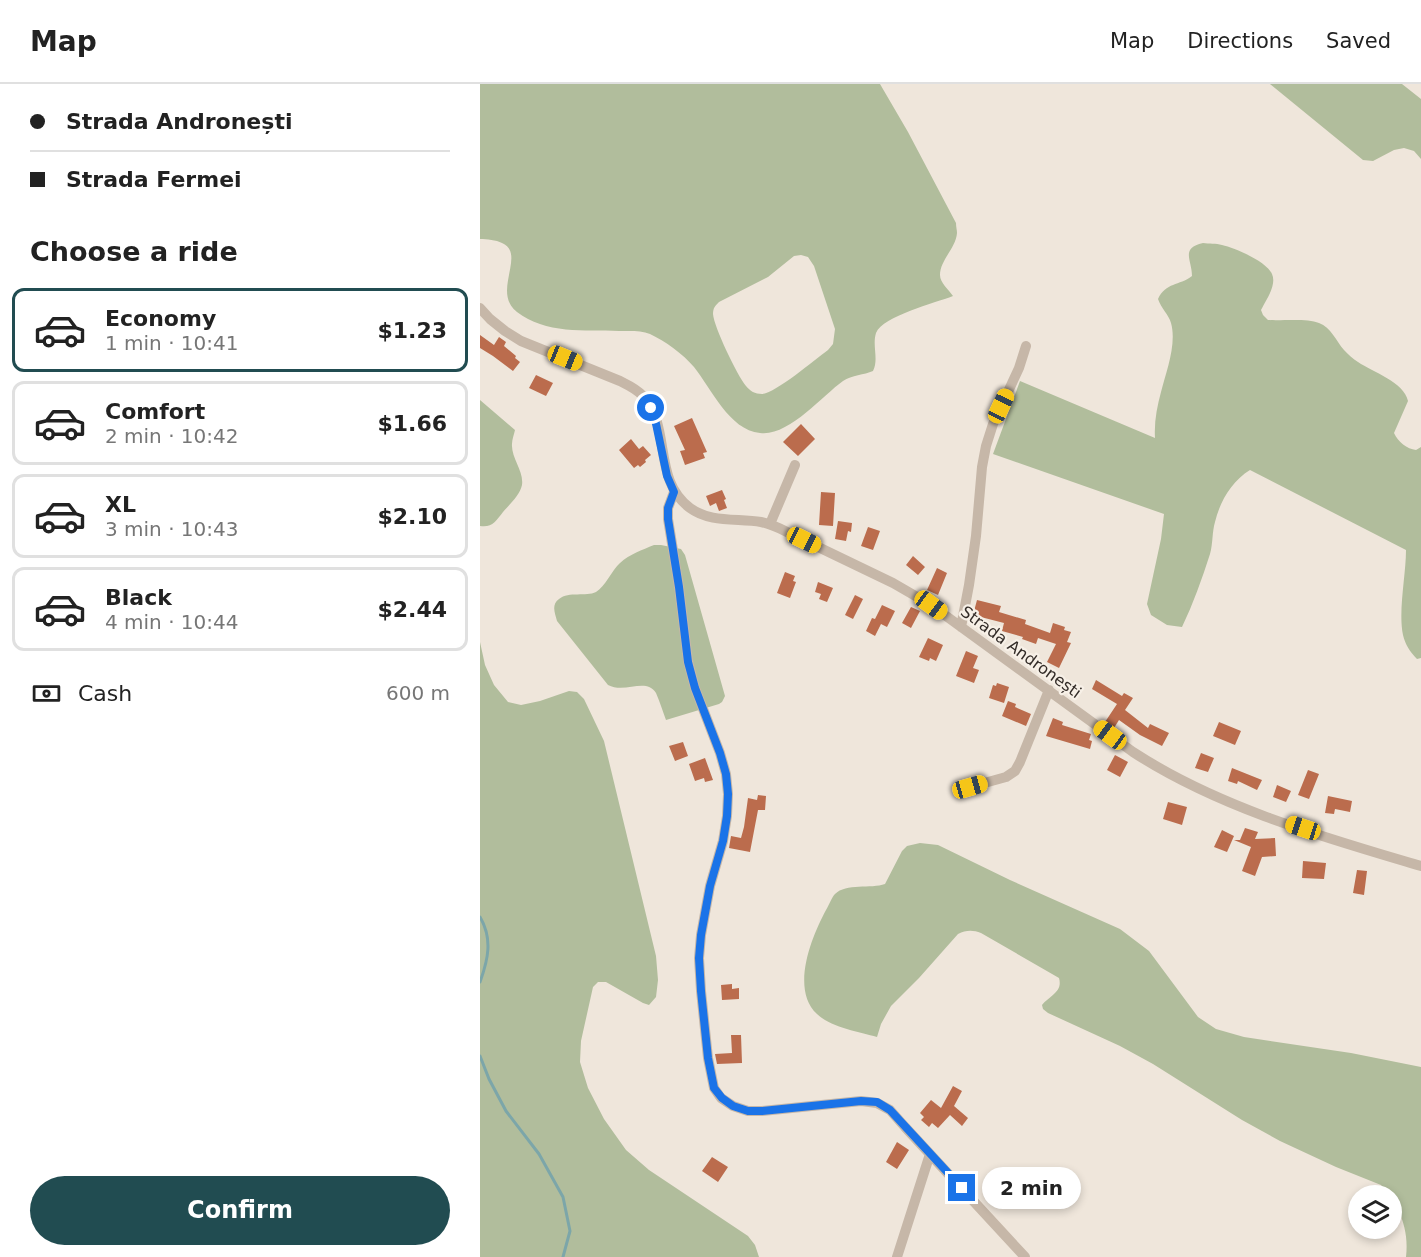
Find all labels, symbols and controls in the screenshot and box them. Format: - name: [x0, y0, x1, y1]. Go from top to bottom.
- text: Map: [30, 25, 97, 58]
- text: Map: [1110, 29, 1154, 53]
- text: Directions: [1187, 29, 1293, 53]
- text: Saved: [1326, 29, 1391, 53]
- text: Strada Andronești: [66, 109, 292, 134]
- text: Strada Fermei: [66, 167, 242, 192]
- text: Choose a ride: [30, 236, 238, 267]
- icon: car: [33, 303, 87, 357]
- text: Economy: [105, 306, 216, 331]
- text: $1.23: [377, 318, 447, 343]
- text: 1 min · 10:41: [105, 331, 239, 355]
- car: [545, 343, 585, 373]
- car: [985, 386, 1017, 426]
- route start: [637, 394, 664, 421]
- icon: car: [33, 396, 87, 450]
- text: Comfort: [105, 399, 205, 424]
- text: $1.66: [377, 411, 447, 436]
- text: 2 min · 10:42: [105, 424, 239, 448]
- icon: car: [33, 489, 87, 543]
- text: XL: [105, 492, 136, 517]
- text: $2.10: [377, 504, 447, 529]
- text: 3 min · 10:43: [105, 517, 239, 541]
- car: [784, 524, 824, 556]
- icon: car: [33, 582, 87, 636]
- text: Black: [105, 585, 172, 610]
- car: [911, 587, 951, 623]
- text: $2.44: [377, 597, 447, 622]
- street label: Strada Andronești: [957, 602, 1085, 702]
- text: 4 min · 10:44: [105, 610, 239, 634]
- icon: cash: [30, 677, 63, 710]
- text: Cash: [78, 681, 132, 706]
- text: 600 m: [386, 681, 450, 705]
- car: [1090, 717, 1130, 753]
- car: [950, 773, 990, 801]
- car: [1283, 814, 1323, 842]
- callout: 2 min: [983, 1167, 1082, 1209]
- route end: [948, 1174, 975, 1201]
- button: Confirm: [30, 1176, 450, 1245]
- text: 2 min: [1000, 1176, 1063, 1200]
- map controls: [1348, 1185, 1402, 1239]
- button: layers: [1348, 1185, 1402, 1239]

